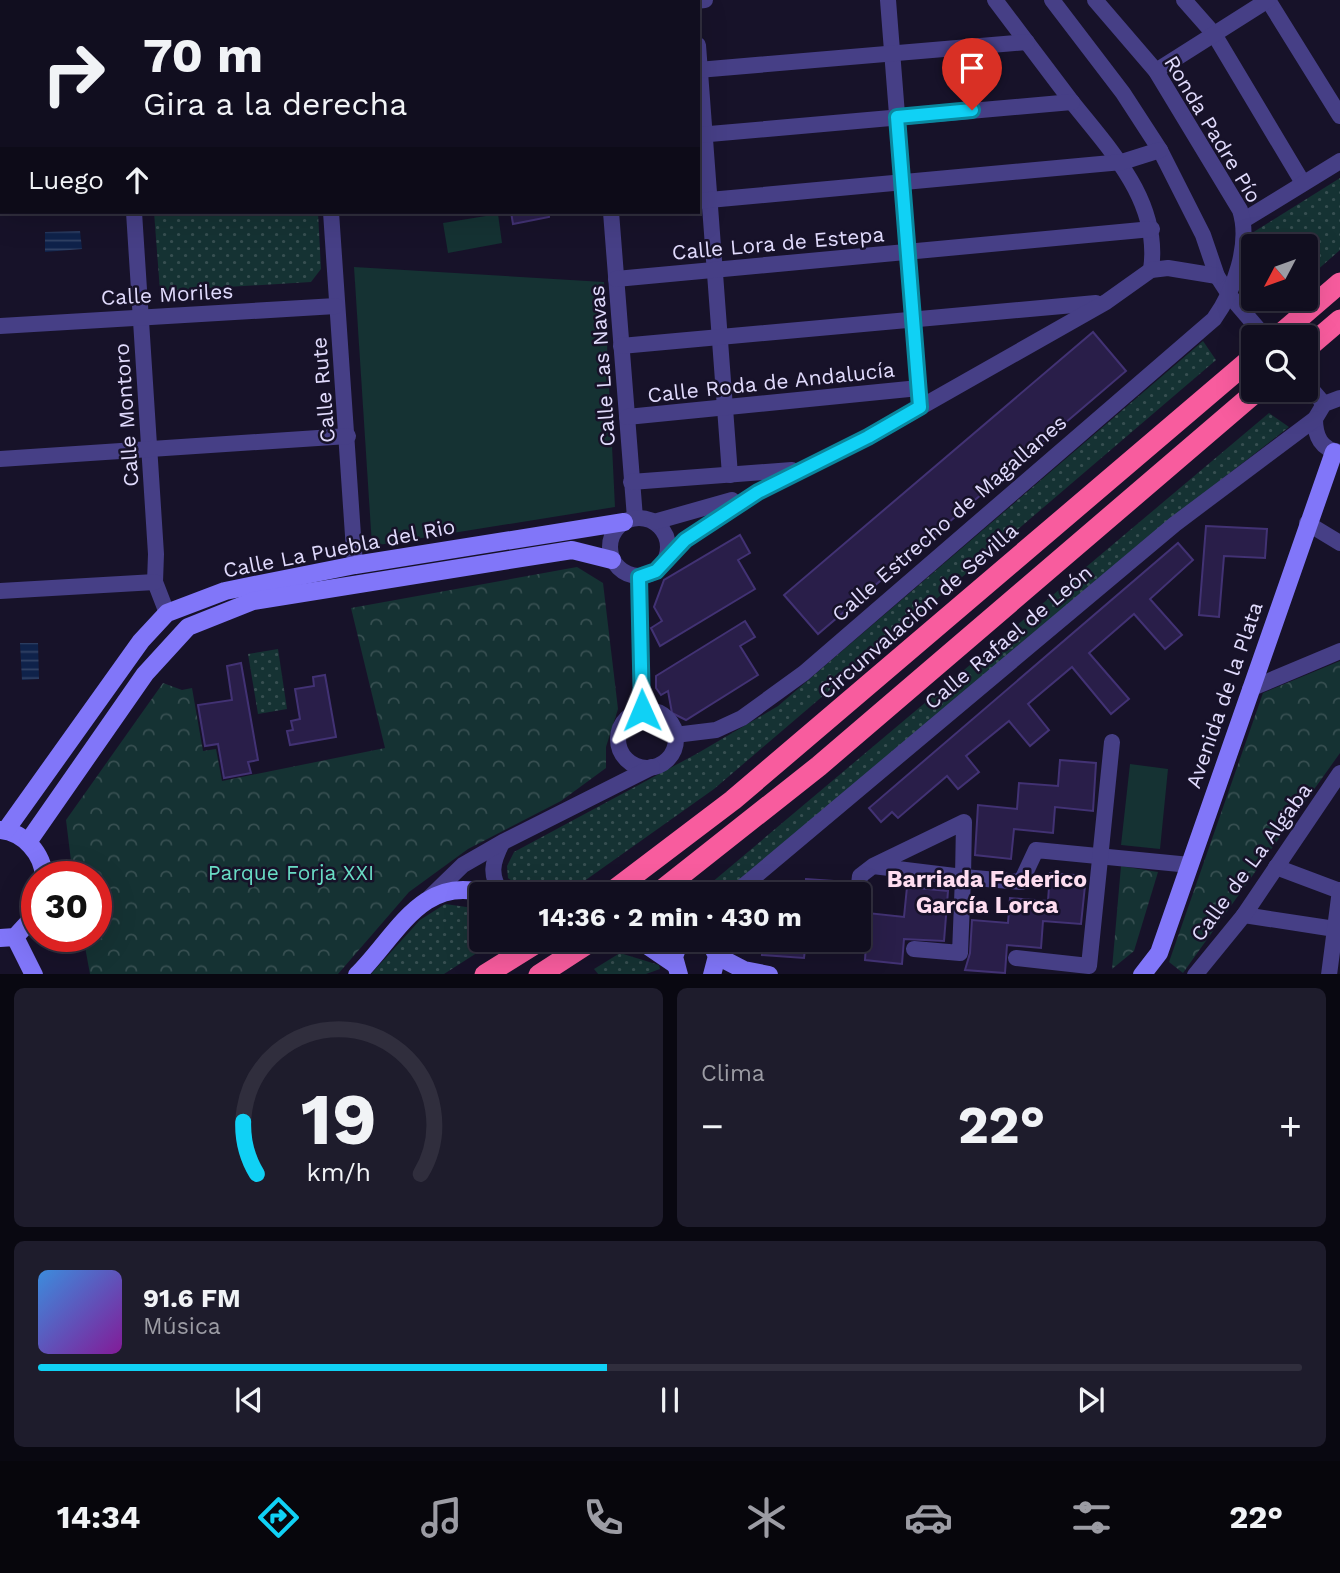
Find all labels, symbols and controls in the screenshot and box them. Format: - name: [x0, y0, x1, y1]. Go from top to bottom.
- text: 70 m: [143, 26, 263, 84]
- icon: right: [28, 28, 119, 119]
- pin: [942, 38, 1002, 110]
- icon: arrive: [953, 49, 991, 87]
- street label: Ronda Padre Pío: [1159, 51, 1267, 207]
- text: Gira a la derecha: [143, 85, 407, 123]
- icon: ahead: [118, 161, 156, 199]
- text: Luego: [28, 165, 104, 195]
- street label: Calle Lora de Estepa: [671, 221, 885, 265]
- north arrow: [1241, 234, 1318, 312]
- map controls: [1241, 234, 1318, 402]
- street label: Calle Moriles: [100, 278, 234, 310]
- street label: Calle Las Navas: [584, 285, 620, 447]
- button: search: [1241, 325, 1318, 402]
- street label: Calle Rute: [306, 336, 340, 444]
- street label: Calle Montoro: [109, 342, 143, 488]
- street label: Calle Roda de Andalucía: [646, 357, 896, 407]
- street label: Calle Estrecho de Magallanes: [827, 409, 1071, 627]
- street label: Calle La Puebla del Rio: [221, 513, 457, 583]
- street label: Circunvalación de Sevilla: [813, 518, 1023, 704]
- street label: Calle Rafael de León: [919, 560, 1097, 714]
- street label: Avenida de la Plata: [1180, 598, 1268, 791]
- position arrow: [605, 673, 679, 747]
- street label: Calle de La Algaba: [1185, 778, 1317, 946]
- park label: Parque Forja XXI: [208, 860, 374, 885]
- speed limit sign: 30: [21, 861, 112, 952]
- district label: Barriada Federico García Lorca: [887, 866, 1087, 919]
- text: 14:36 · 2 min · 430 m: [538, 902, 802, 932]
- text: Clima: [701, 1060, 765, 1087]
- text: 19: [300, 1076, 377, 1162]
- text: 22°: [958, 1095, 1045, 1156]
- text: −: [701, 1104, 724, 1148]
- text: +: [1279, 1104, 1302, 1148]
- text: km/h: [306, 1157, 371, 1186]
- text: 91.6 FM: [143, 1283, 241, 1313]
- text: Música: [143, 1313, 221, 1340]
- icon: previous: [230, 1381, 268, 1419]
- icon: pause: [651, 1381, 689, 1419]
- icon: next: [1072, 1381, 1110, 1419]
- icon: directions: [254, 1493, 303, 1542]
- icon: music: [417, 1493, 466, 1542]
- icon: phone: [579, 1493, 628, 1542]
- icon: climate: [742, 1493, 791, 1542]
- icon: car: [904, 1493, 953, 1542]
- icon: filters: [1067, 1493, 1116, 1542]
- text: 14:34: [57, 1498, 141, 1536]
- text: 22°: [1229, 1498, 1283, 1536]

